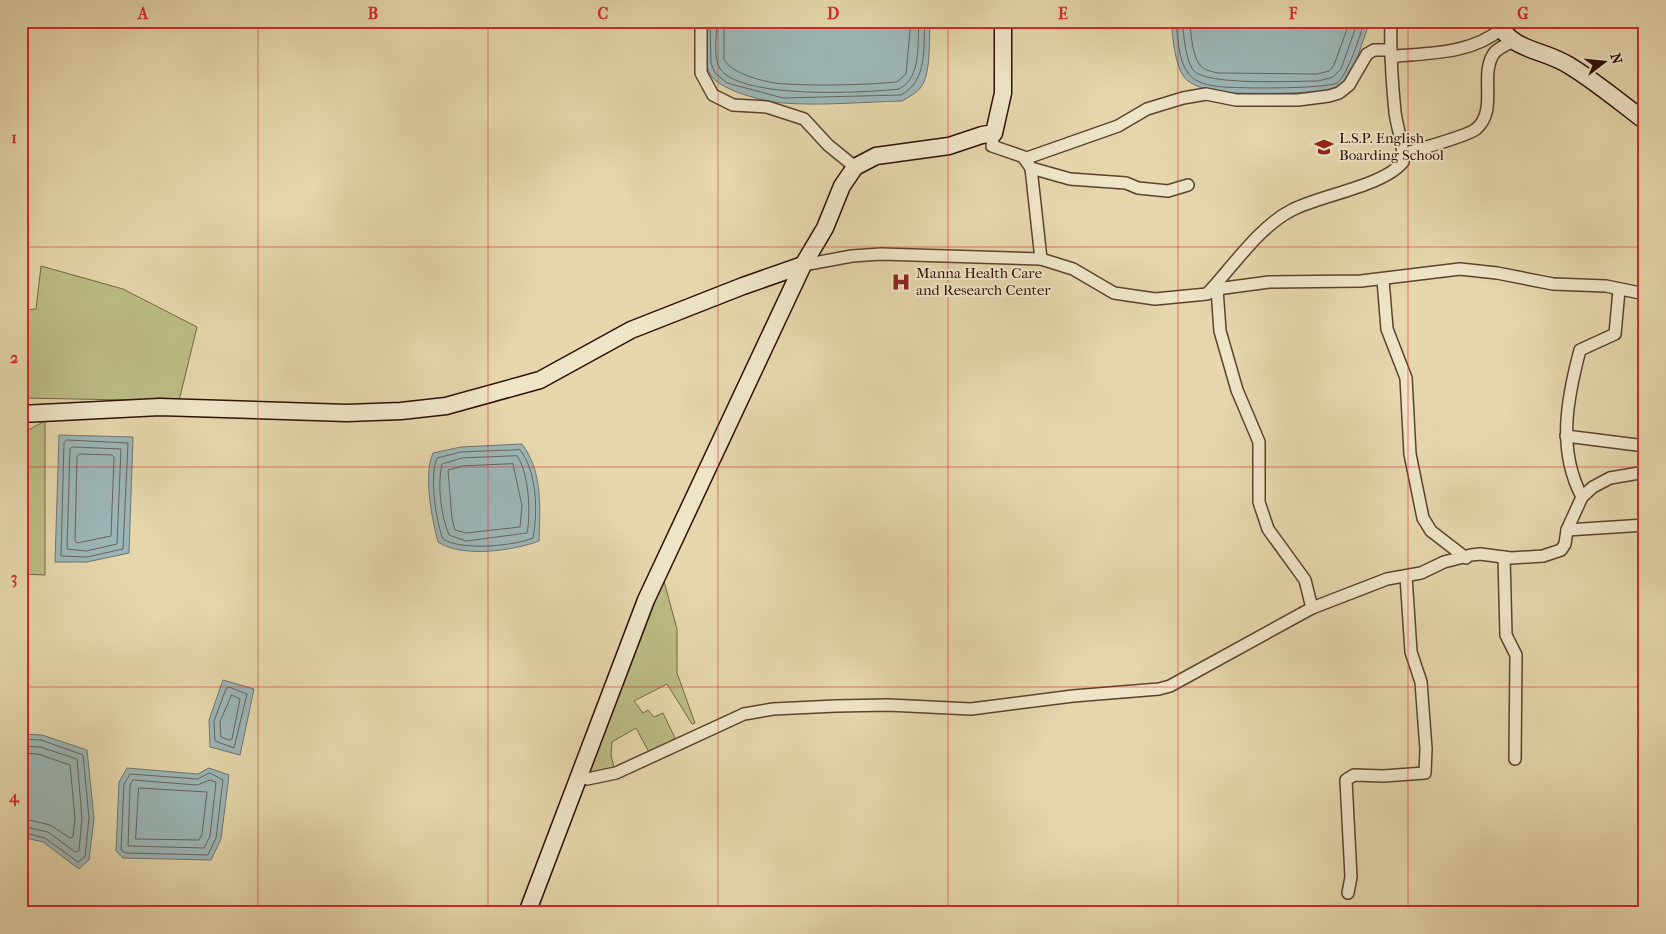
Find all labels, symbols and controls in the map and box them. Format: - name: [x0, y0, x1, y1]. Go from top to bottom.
- text: A: [137, 4, 149, 23]
- text: B: [368, 4, 378, 23]
- text: C: [598, 4, 609, 23]
- text: D: [827, 4, 839, 23]
- text: E: [1058, 4, 1068, 23]
- text: F: [1288, 4, 1298, 23]
- text: G: [1517, 4, 1529, 23]
- north arrow: [1578, 38, 1628, 88]
- text: N: [1606, 51, 1626, 66]
- text: 1: [11, 128, 17, 147]
- place label: L.S.P. English Boarding School: [1339, 129, 1444, 164]
- school or university icon: L.S.P. English Boarding School: [1313, 136, 1335, 158]
- place label: Manna Health Care and Research Center: [916, 264, 1051, 299]
- hospital icon: Manna Health Care and Research Center: [890, 271, 912, 293]
- text: 2: [10, 348, 18, 367]
- text: 3: [11, 568, 17, 588]
- text: 4: [8, 787, 20, 807]

